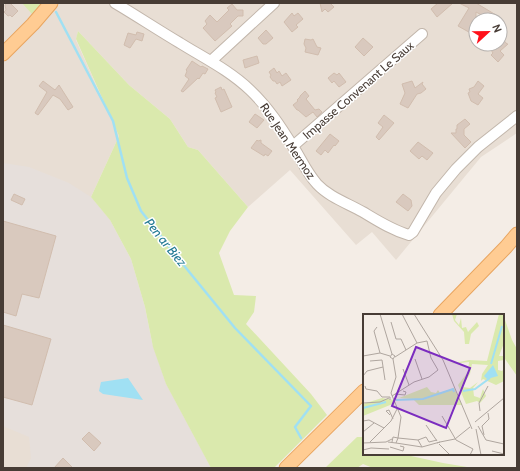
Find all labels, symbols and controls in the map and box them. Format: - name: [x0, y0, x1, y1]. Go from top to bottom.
- north arrow: [468, 12, 508, 52]
- text: N: [489, 22, 505, 34]
- street label: Impasse Convenant Le Saux: [299, 37, 417, 142]
- street label: Rue Jean Mermoz: [257, 100, 319, 182]
- water label: Pen ar Biez: [142, 215, 191, 270]
- inset map: [363, 314, 504, 455]

